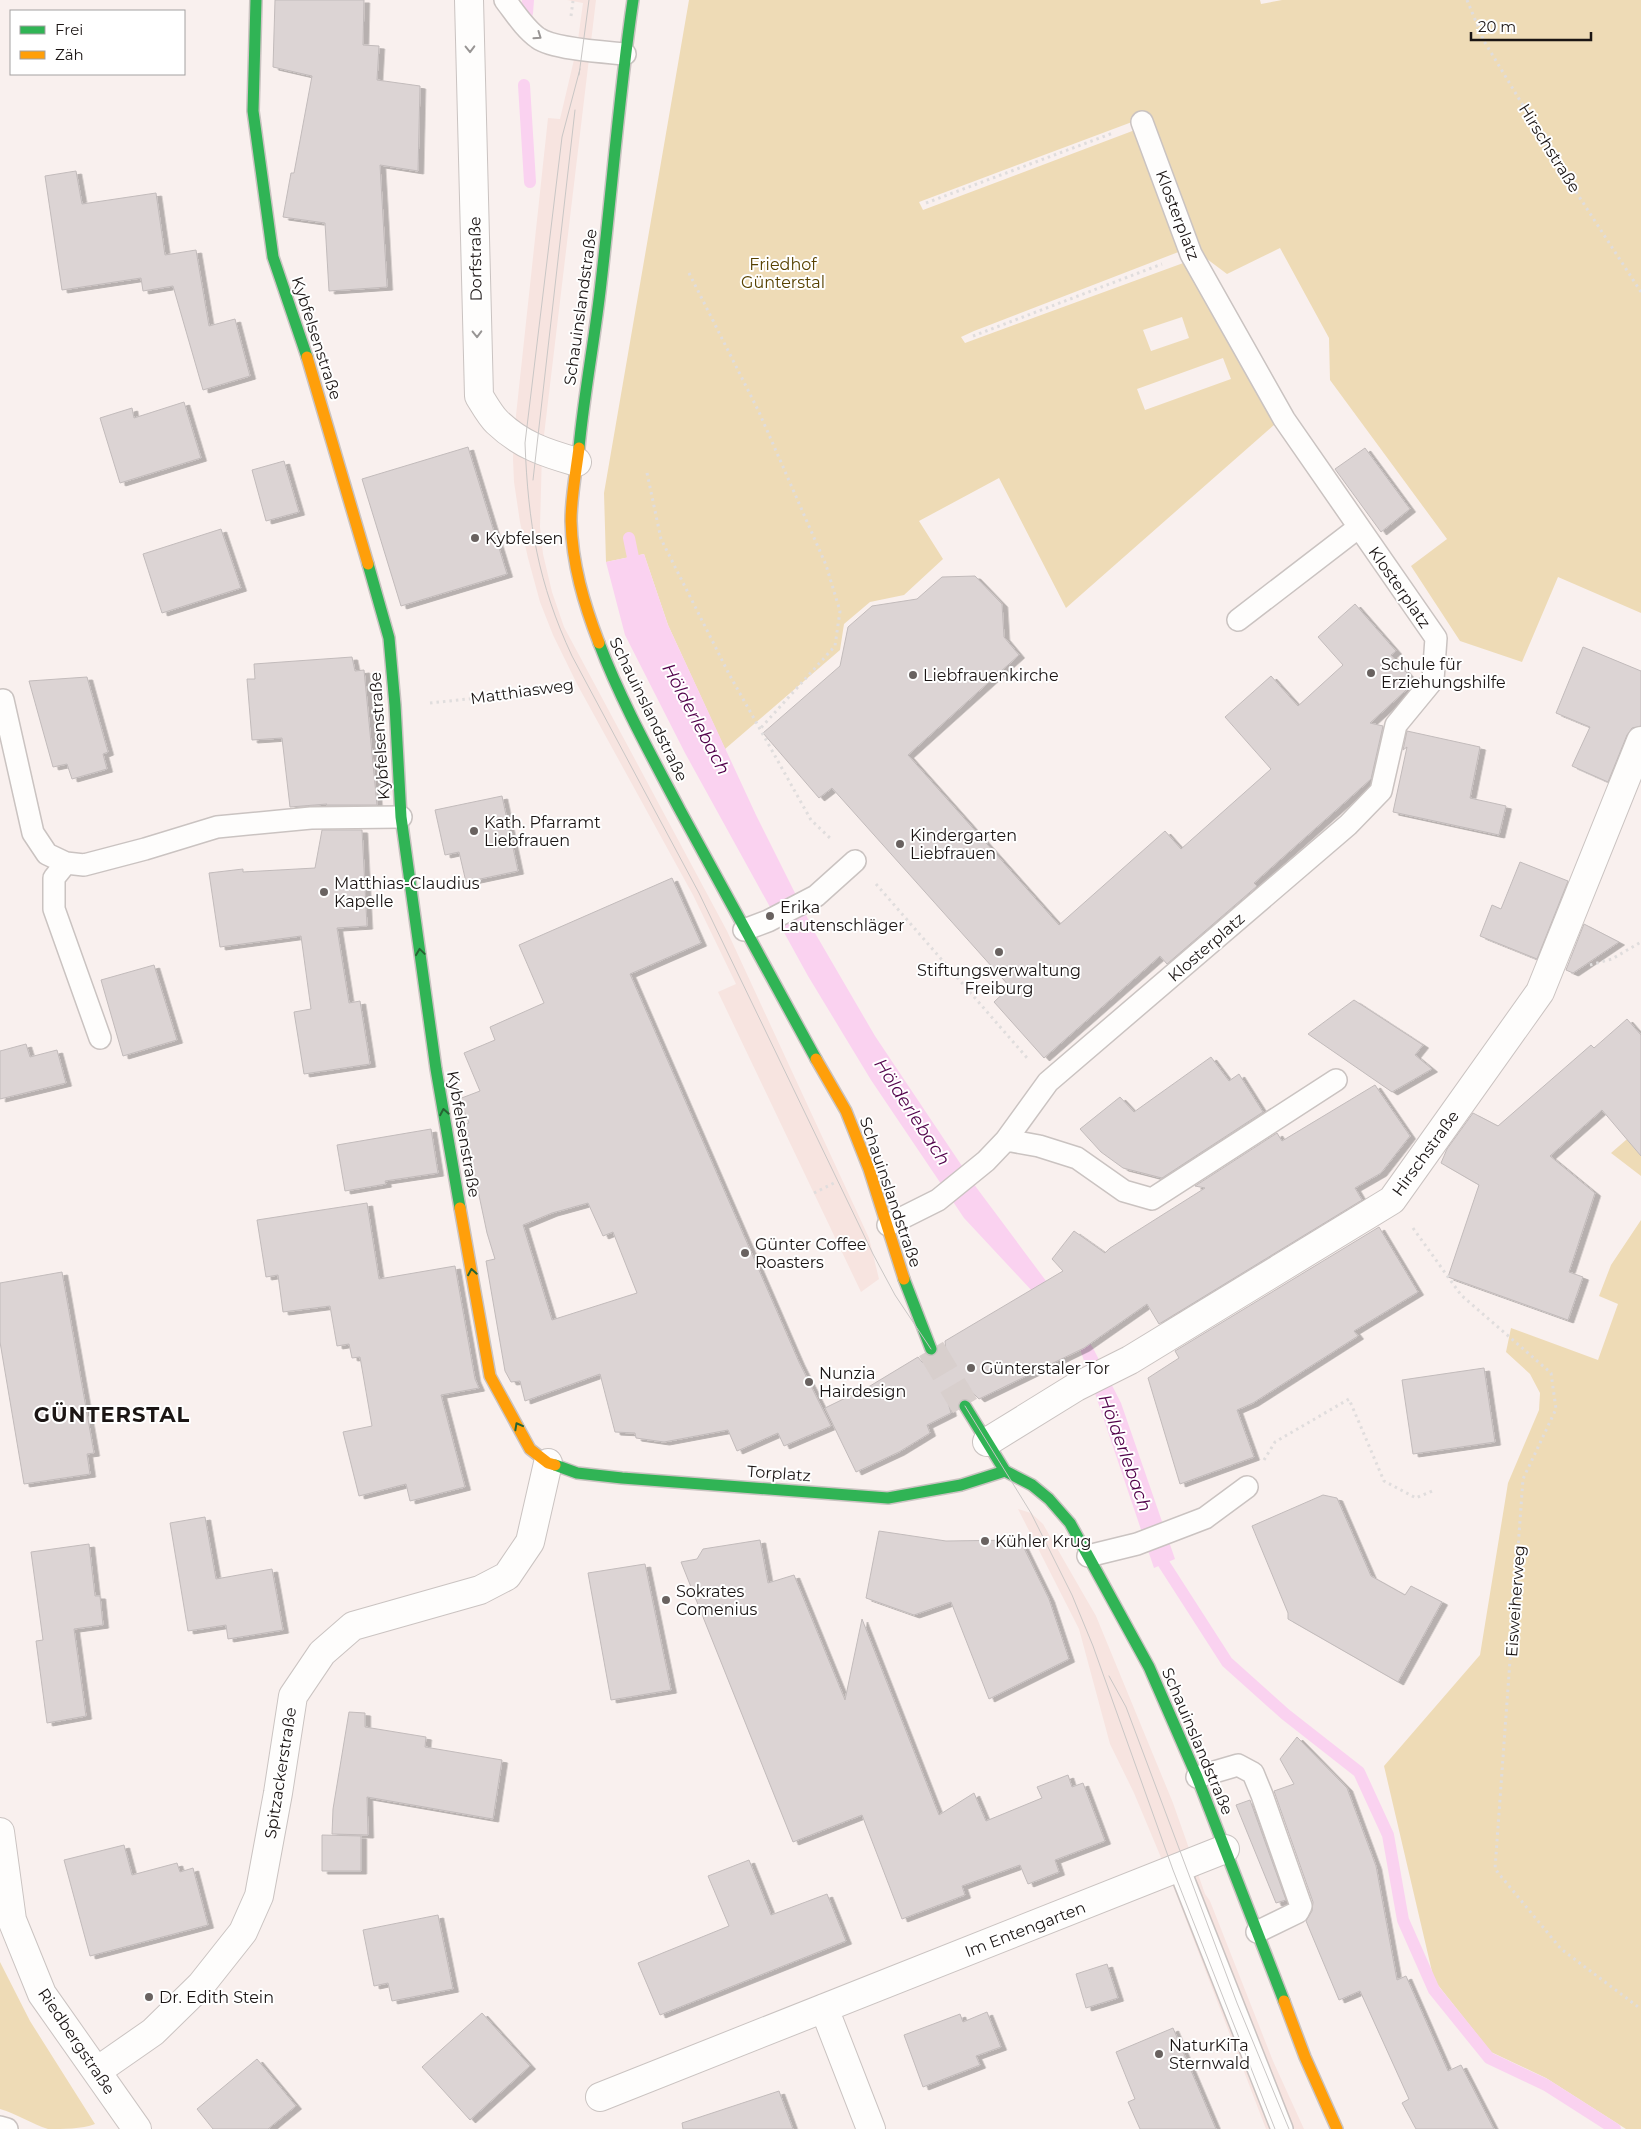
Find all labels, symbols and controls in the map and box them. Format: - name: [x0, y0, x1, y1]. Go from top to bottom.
- legend: [10, 10, 185, 75]
- scale bar: [1471, 10, 1591, 42]
- text: 20 m: [1478, 17, 1516, 36]
- text: Frei: [55, 20, 83, 39]
- one-way arrow: [533, 29, 542, 39]
- text: Zäh: [55, 45, 84, 64]
- one-way arrow: [465, 45, 476, 53]
- street label: Hirschstraße: [1515, 100, 1584, 196]
- street label: Klosterplatz: [1152, 167, 1203, 263]
- street label: Dorfstraße: [465, 216, 486, 302]
- street label: Schauinslandstraße: [560, 228, 601, 387]
- park label: Friedhof Günterstal: [741, 255, 825, 292]
- street label: Kybfelsenstraße: [288, 274, 345, 402]
- one-way arrow: [472, 330, 482, 338]
- place label: Kybfelsen: [485, 529, 563, 548]
- marker: Kybfelsen: [469, 532, 481, 544]
- street label: Klosterplatz: [1365, 543, 1435, 632]
- street label: Schauinslandstraße: [605, 634, 692, 784]
- place label: Schule für Erziehungshilfe: [1381, 655, 1506, 692]
- water label: Hölderlebach: [657, 659, 735, 779]
- place label: Liebfrauenkirche: [923, 666, 1059, 685]
- marker: Schule für Erziehungshilfe: [1365, 667, 1377, 679]
- marker: Liebfrauenkirche: [907, 669, 919, 681]
- street label: Kybfelsenstraße: [366, 671, 393, 801]
- street label: Matthiasweg: [469, 675, 575, 708]
- place label: Kath. Pfarramt Liebfrauen: [484, 813, 601, 850]
- marker: Kath. Pfarramt Liebfrauen: [468, 825, 480, 837]
- place label: Kindergarten Liebfrauen: [910, 826, 1017, 863]
- marker: Kindergarten Liebfrauen: [894, 838, 906, 850]
- place label: Matthias-Claudius Kapelle: [334, 874, 480, 911]
- marker: Matthias-Claudius Kapelle: [318, 886, 330, 898]
- place label: Erika Lautenschläger: [780, 898, 905, 935]
- street label: Klosterplatz: [1164, 909, 1248, 986]
- marker: Erika Lautenschläger: [764, 910, 776, 922]
- marker: Stiftungsverwaltung Freiburg: [993, 946, 1005, 958]
- one-way arrow: [415, 947, 426, 955]
- place label: Stiftungsverwaltung Freiburg: [917, 961, 1081, 998]
- water label: Hölderlebach: [869, 1054, 955, 1170]
- street label: Kybfelsenstraße: [443, 1069, 484, 1199]
- street label: Hirschstraße: [1388, 1107, 1463, 1200]
- one-way arrow: [439, 1108, 449, 1117]
- street label: Schauinslandstraße: [856, 1114, 925, 1270]
- place label: Günter Coffee Roasters: [755, 1235, 866, 1272]
- marker: Günter Coffee Roasters: [739, 1247, 751, 1259]
- one-way arrow: [468, 1268, 478, 1277]
- place label: Günterstaler Tor: [981, 1359, 1110, 1378]
- marker: Günterstaler Tor: [965, 1362, 977, 1374]
- place label: Nunzia Hairdesign: [819, 1364, 906, 1401]
- marker: Nunzia Hairdesign: [803, 1376, 815, 1388]
- water label: Hölderlebach: [1094, 1391, 1156, 1515]
- district label: GÜNTERSTAL: [34, 1401, 190, 1427]
- one-way arrow: [514, 1422, 524, 1431]
- street label: Torplatz: [746, 1462, 812, 1485]
- place label: Kühler Krug: [995, 1532, 1092, 1551]
- marker: Kühler Krug: [979, 1535, 991, 1547]
- street label: Eisweiherweg: [1502, 1544, 1529, 1658]
- place label: Sokrates Comenius: [676, 1582, 758, 1619]
- marker: Sokrates Comenius: [660, 1594, 672, 1606]
- street label: Schauinslandstraße: [1158, 1665, 1237, 1818]
- street label: Spitzackerstraße: [261, 1706, 300, 1840]
- street label: Im Entengarten: [962, 1898, 1088, 1961]
- street label: Riedbergstraße: [34, 1985, 119, 2098]
- place label: Dr. Edith Stein: [159, 1988, 274, 2007]
- marker: Dr. Edith Stein: [143, 1991, 155, 2003]
- place label: NaturKiTa Sternwald: [1169, 2036, 1250, 2073]
- marker: NaturKiTa Sternwald: [1153, 2048, 1165, 2060]

